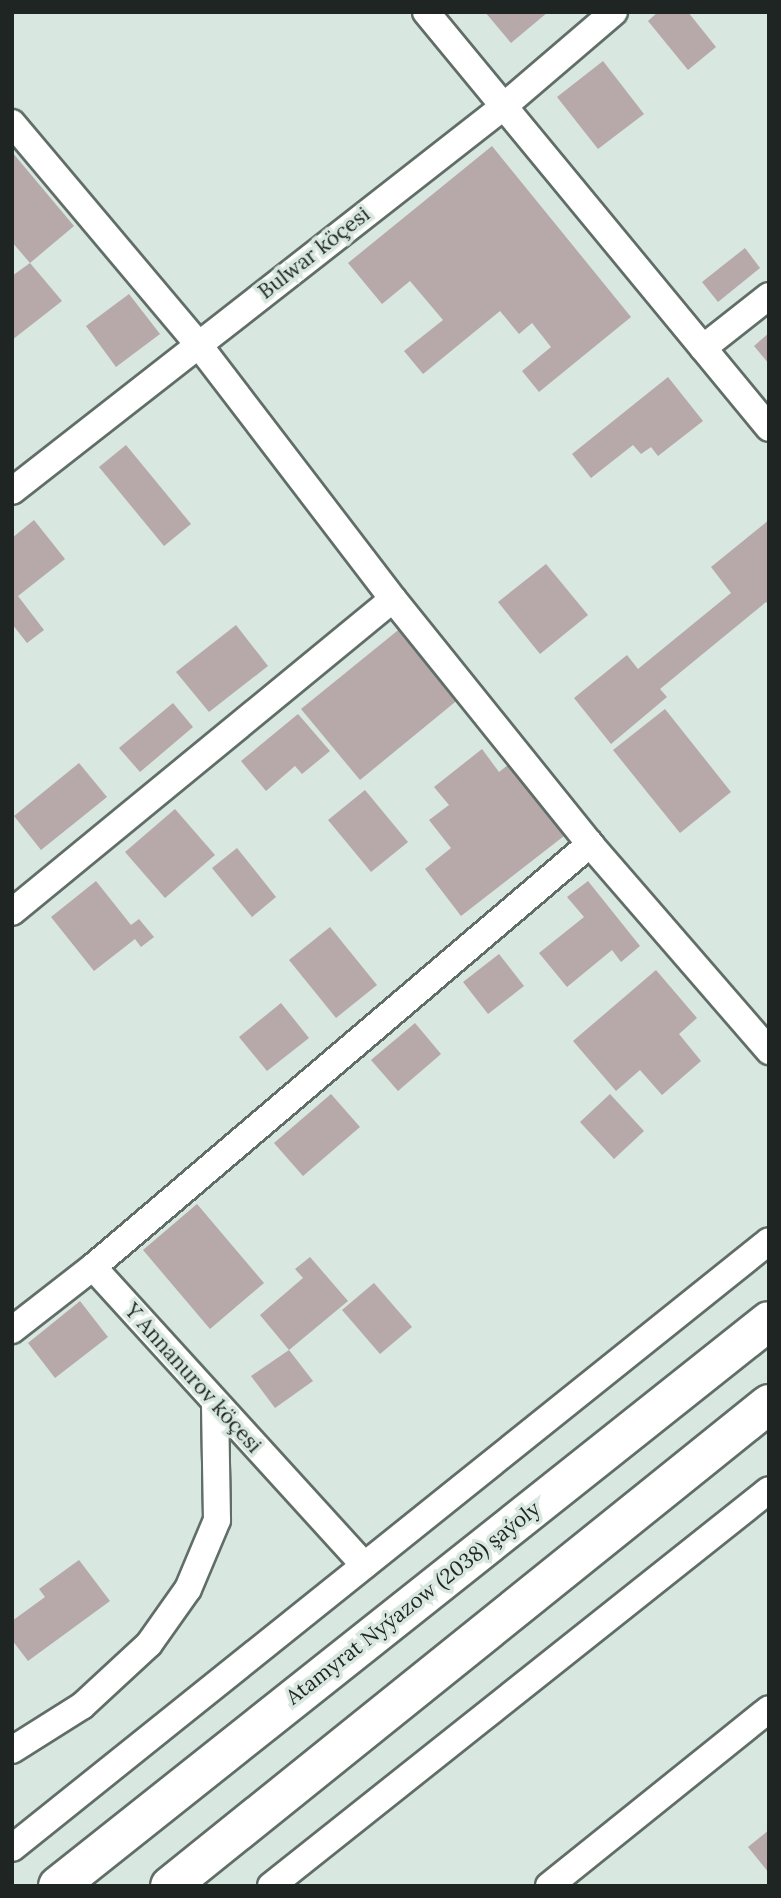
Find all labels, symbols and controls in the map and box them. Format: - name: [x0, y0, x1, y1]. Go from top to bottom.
- street label: Bulwar köçesi: [253, 202, 375, 304]
- street label: Y Annanurov köçesi: [119, 1298, 267, 1458]
- street label: Atamyrat Nyýazow (2038) şaýoly: [281, 1496, 545, 1710]

